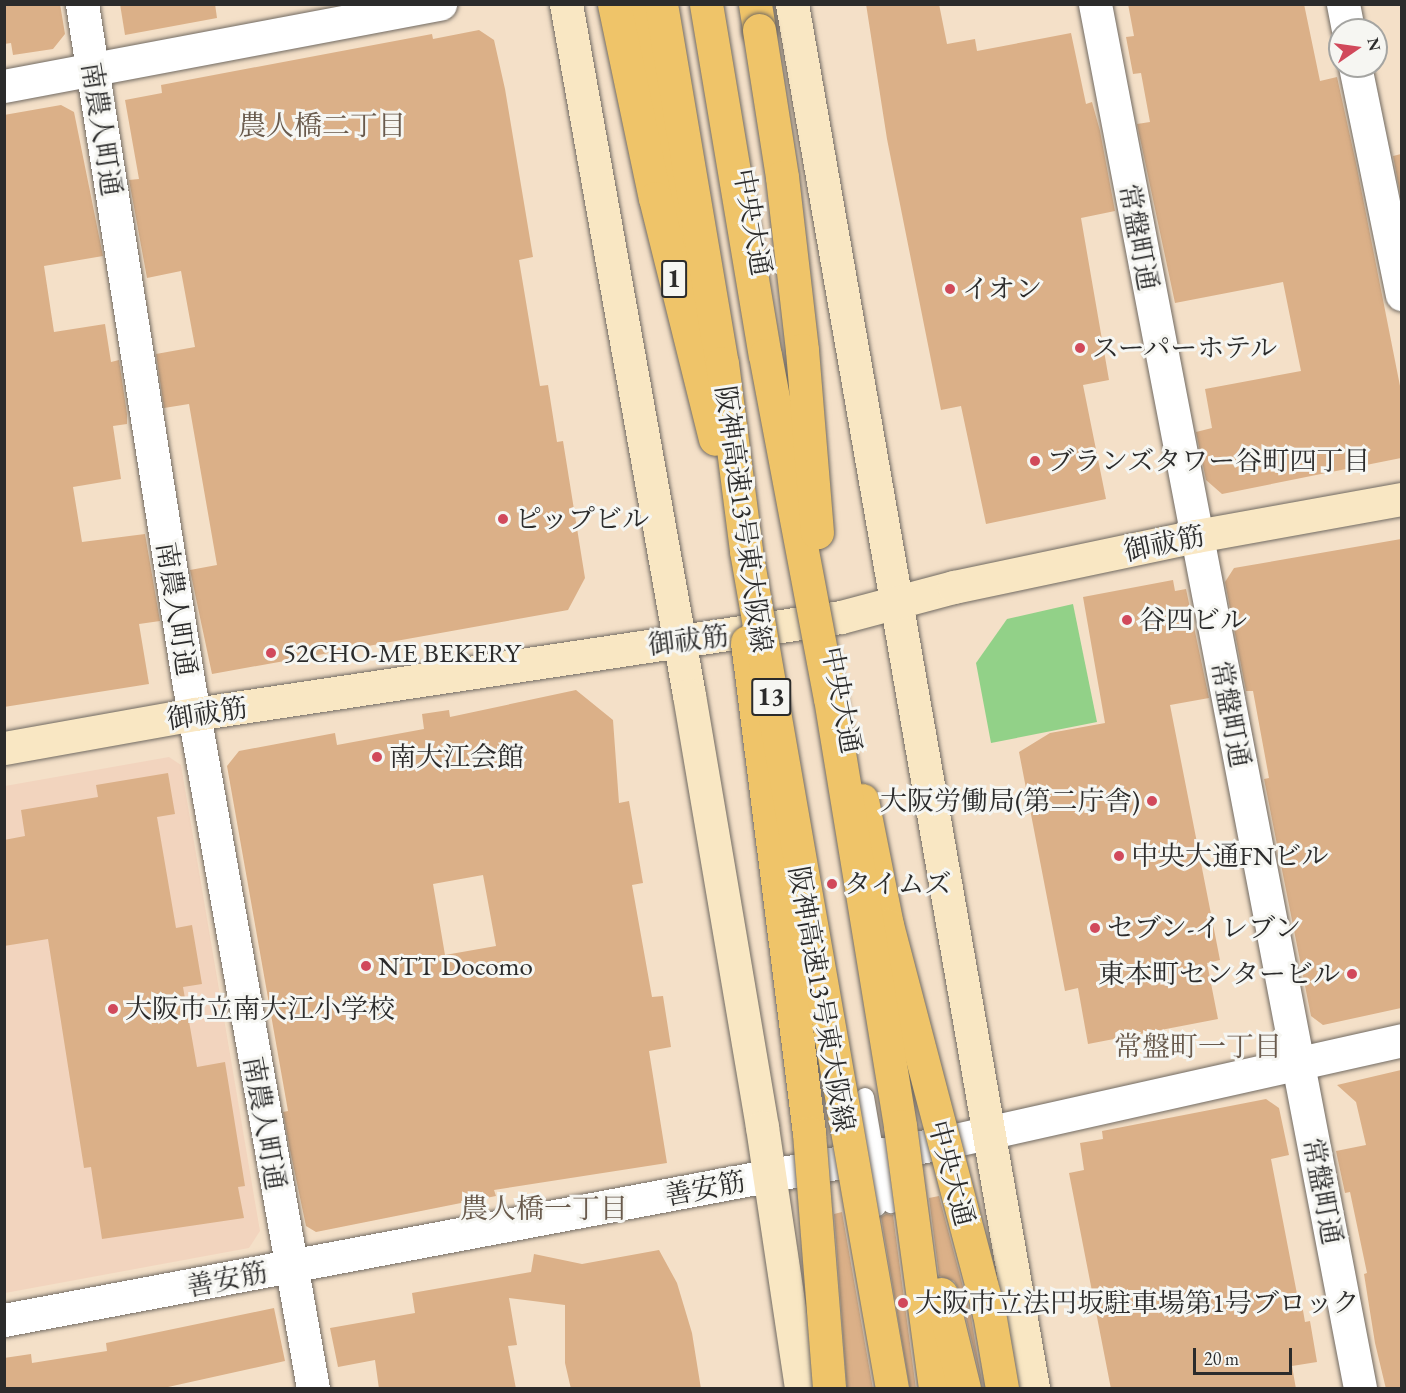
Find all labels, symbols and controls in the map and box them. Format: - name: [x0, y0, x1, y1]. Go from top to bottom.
- north arrow: [1328, 18, 1388, 78]
- text: N: [1362, 36, 1386, 53]
- street label: 南農人町通: [75, 60, 129, 198]
- district label: 農人橋二丁目: [238, 108, 406, 142]
- street label: 中央大通: [728, 166, 778, 278]
- street label: 常盤町通: [1113, 181, 1165, 293]
- road number: 1: [660, 256, 688, 302]
- place label: イオン: [962, 273, 1043, 305]
- marker: イオン: [943, 282, 957, 296]
- place label: スーパーホテル: [1092, 332, 1280, 364]
- marker: スーパーホテル: [1073, 341, 1087, 355]
- street label: 阪神高速13号東大阪線: [709, 384, 779, 654]
- place label: ブランズタワー谷町四丁目: [1047, 445, 1371, 477]
- marker: ブランズタワー谷町四丁目: [1028, 454, 1042, 468]
- place label: ピップビル: [515, 503, 650, 535]
- marker: ピップビル: [496, 512, 510, 526]
- street label: 御祓筋: [1121, 519, 1207, 567]
- street label: 南農人町通: [150, 540, 204, 678]
- place label: 谷四ビル: [1139, 604, 1247, 636]
- marker: 谷四ビル: [1120, 613, 1134, 627]
- street label: 御祓筋: [646, 619, 730, 661]
- place label: 52CHO-ME BEKERY: [283, 637, 520, 669]
- street label: 中央大通: [816, 644, 868, 756]
- marker: 52CHO-ME BEKERY: [264, 646, 278, 660]
- street label: 常盤町通: [1205, 658, 1257, 770]
- road number: 13: [750, 674, 792, 720]
- street label: 御祓筋: [164, 691, 250, 735]
- place label: 南大江会館: [389, 741, 524, 773]
- marker: 南大江会館: [370, 750, 384, 764]
- place label: 大阪労働局(第二庁舎): [880, 785, 1140, 817]
- marker: 大阪労働局(第二庁舎): [1145, 794, 1159, 808]
- place label: 中央大通FNビル: [1131, 840, 1328, 872]
- marker: 中央大通FNビル: [1112, 849, 1126, 863]
- street label: 阪神高速13号東大阪線: [783, 864, 861, 1134]
- place label: タイムズ: [844, 868, 952, 900]
- marker: タイムズ: [825, 877, 839, 891]
- place label: セブン-イレブン: [1107, 912, 1303, 944]
- marker: セブン-イレブン: [1088, 921, 1102, 935]
- place label: NTT Docomo: [378, 950, 533, 982]
- place label: 東本町センタービル: [1097, 958, 1340, 990]
- marker: NTT Docomo: [359, 959, 373, 973]
- marker: 東本町センタービル: [1345, 967, 1359, 981]
- place label: 大阪市立南大江小学校: [125, 993, 395, 1025]
- marker: 大阪市立南大江小学校: [106, 1002, 120, 1016]
- district label: 常盤町一丁目: [1114, 1029, 1282, 1063]
- street label: 南農人町通: [237, 1054, 293, 1192]
- street label: 中央大通: [922, 1117, 982, 1229]
- street label: 常盤町通: [1297, 1135, 1349, 1247]
- street label: 善安筋: [662, 1164, 748, 1212]
- district label: 農人橋一丁目: [460, 1191, 628, 1225]
- street label: 善安筋: [184, 1255, 270, 1303]
- place label: 大阪市立法円坂駐車場第1号ブロック: [915, 1287, 1360, 1319]
- marker: 大阪市立法円坂駐車場第1号ブロック: [896, 1296, 910, 1310]
- scale bar: [1196, 1336, 1295, 1374]
- text: 20 m: [1204, 1347, 1239, 1370]

